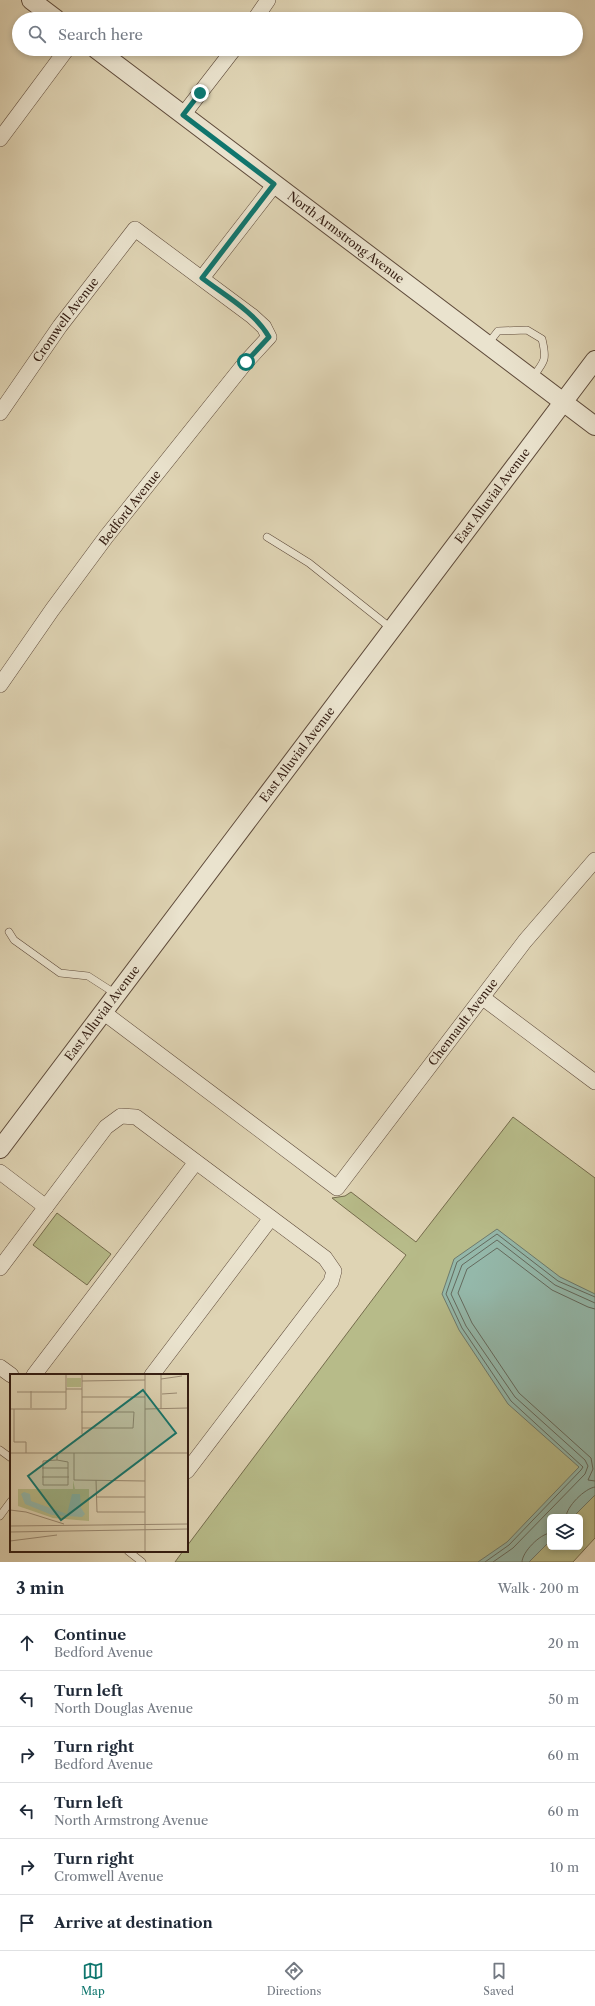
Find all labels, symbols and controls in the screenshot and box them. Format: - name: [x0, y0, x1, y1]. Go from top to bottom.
- search box: [12, 12, 583, 56]
- icon: search: [26, 23, 48, 45]
- text: Search here: [58, 25, 143, 44]
- route end: [191, 84, 209, 102]
- street label: North Armstrong Avenue: [285, 188, 408, 286]
- street label: Cromwell Avenue: [29, 274, 102, 365]
- route start: [237, 353, 255, 371]
- street label: East Alluvial Avenue: [451, 445, 533, 546]
- street label: Bedford Avenue: [96, 467, 164, 548]
- street label: East Alluvial Avenue: [256, 703, 338, 805]
- street label: East Alluvial Avenue: [61, 962, 143, 1064]
- street label: Chennault Avenue: [425, 975, 501, 1069]
- inset map: [10, 1374, 188, 1552]
- map controls: [547, 1514, 583, 1550]
- button: layers: [547, 1514, 583, 1550]
- text: 3 min: [16, 1578, 65, 1598]
- text: Walk · 200 m: [498, 1580, 579, 1596]
- text: Continue: [54, 1625, 126, 1644]
- icon: ahead: [16, 1632, 38, 1654]
- text: 20 m: [548, 1635, 579, 1651]
- text: Bedford Avenue: [54, 1644, 153, 1660]
- text: Turn left: [54, 1681, 123, 1700]
- icon: left: [16, 1688, 38, 1710]
- text: 50 m: [548, 1691, 579, 1707]
- text: North Douglas Avenue: [54, 1700, 193, 1716]
- text: Turn right: [54, 1737, 134, 1756]
- icon: right: [16, 1744, 38, 1766]
- text: 60 m: [548, 1747, 579, 1763]
- text: Bedford Avenue: [54, 1756, 153, 1772]
- text: Turn left: [54, 1793, 123, 1812]
- icon: left: [16, 1800, 38, 1822]
- text: 60 m: [548, 1803, 579, 1819]
- text: North Armstrong Avenue: [54, 1812, 208, 1828]
- text: Turn right: [54, 1849, 134, 1868]
- icon: right: [16, 1856, 38, 1878]
- text: 10 m: [550, 1859, 579, 1875]
- text: Cromwell Avenue: [54, 1868, 164, 1884]
- icon: arrive: [16, 1912, 38, 1934]
- text: Arrive at destination: [54, 1913, 213, 1932]
- tab: Map: [81, 1960, 105, 1998]
- tab: Directions: [267, 1960, 321, 1998]
- tab: Saved: [483, 1960, 514, 1998]

